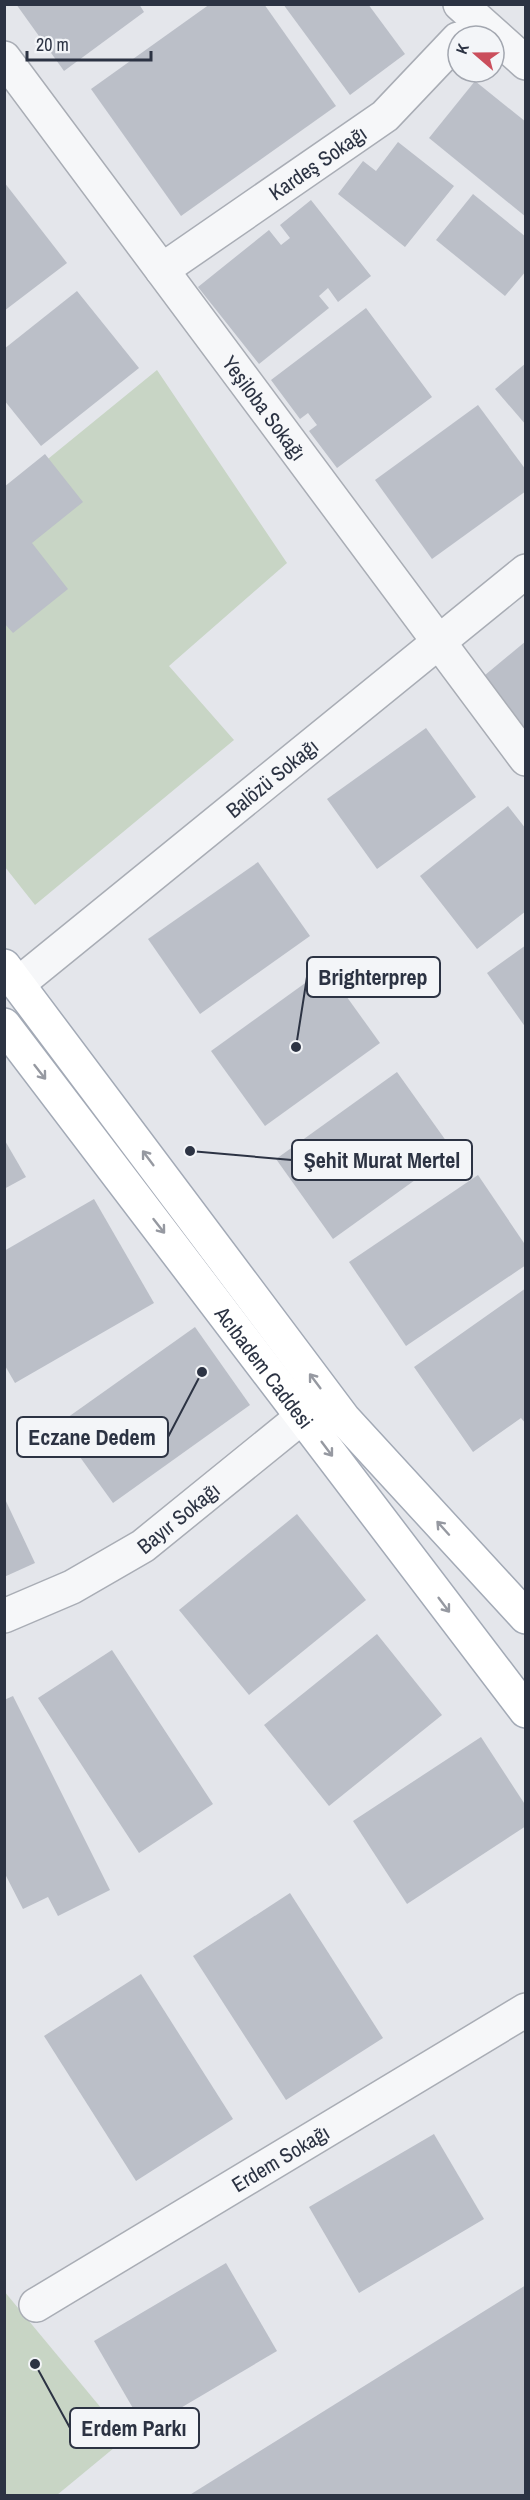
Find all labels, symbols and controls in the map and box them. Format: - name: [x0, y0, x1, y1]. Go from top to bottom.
- scale bar: [27, 24, 152, 62]
- north arrow: [446, 24, 506, 84]
- text: 20 m: [36, 32, 69, 57]
- text: K: [450, 40, 474, 57]
- street label: Kardeş Sokağı: [263, 119, 372, 207]
- street label: Yeşiloba Sokağı: [216, 349, 313, 466]
- street label: Balözü Sokağı: [219, 731, 324, 824]
- callout: Brighterprep: [307, 957, 440, 997]
- text: Brighterprep: [318, 962, 428, 992]
- one-way arrow: [34, 1063, 47, 1079]
- callout: Şehit Murat Mertel: [292, 1140, 472, 1180]
- text: Şehit Murat Mertel: [304, 1145, 460, 1175]
- one-way arrow: [142, 1150, 154, 1166]
- one-way arrow: [153, 1218, 165, 1234]
- street label: Acıbadem Caddesi: [208, 1299, 320, 1434]
- one-way arrow: [309, 1373, 322, 1389]
- callout: Eczane Dedem: [17, 1417, 168, 1457]
- text: Eczane Dedem: [28, 1422, 156, 1452]
- one-way arrow: [320, 1441, 333, 1457]
- street label: Bayır Sokağı: [131, 1475, 225, 1560]
- one-way arrow: [436, 1520, 451, 1535]
- one-way arrow: [438, 1596, 451, 1612]
- street label: Erdem Sokağı: [226, 2117, 334, 2199]
- callout: Erdem Parkı: [70, 2408, 199, 2448]
- text: Erdem Parkı: [81, 2413, 187, 2443]

